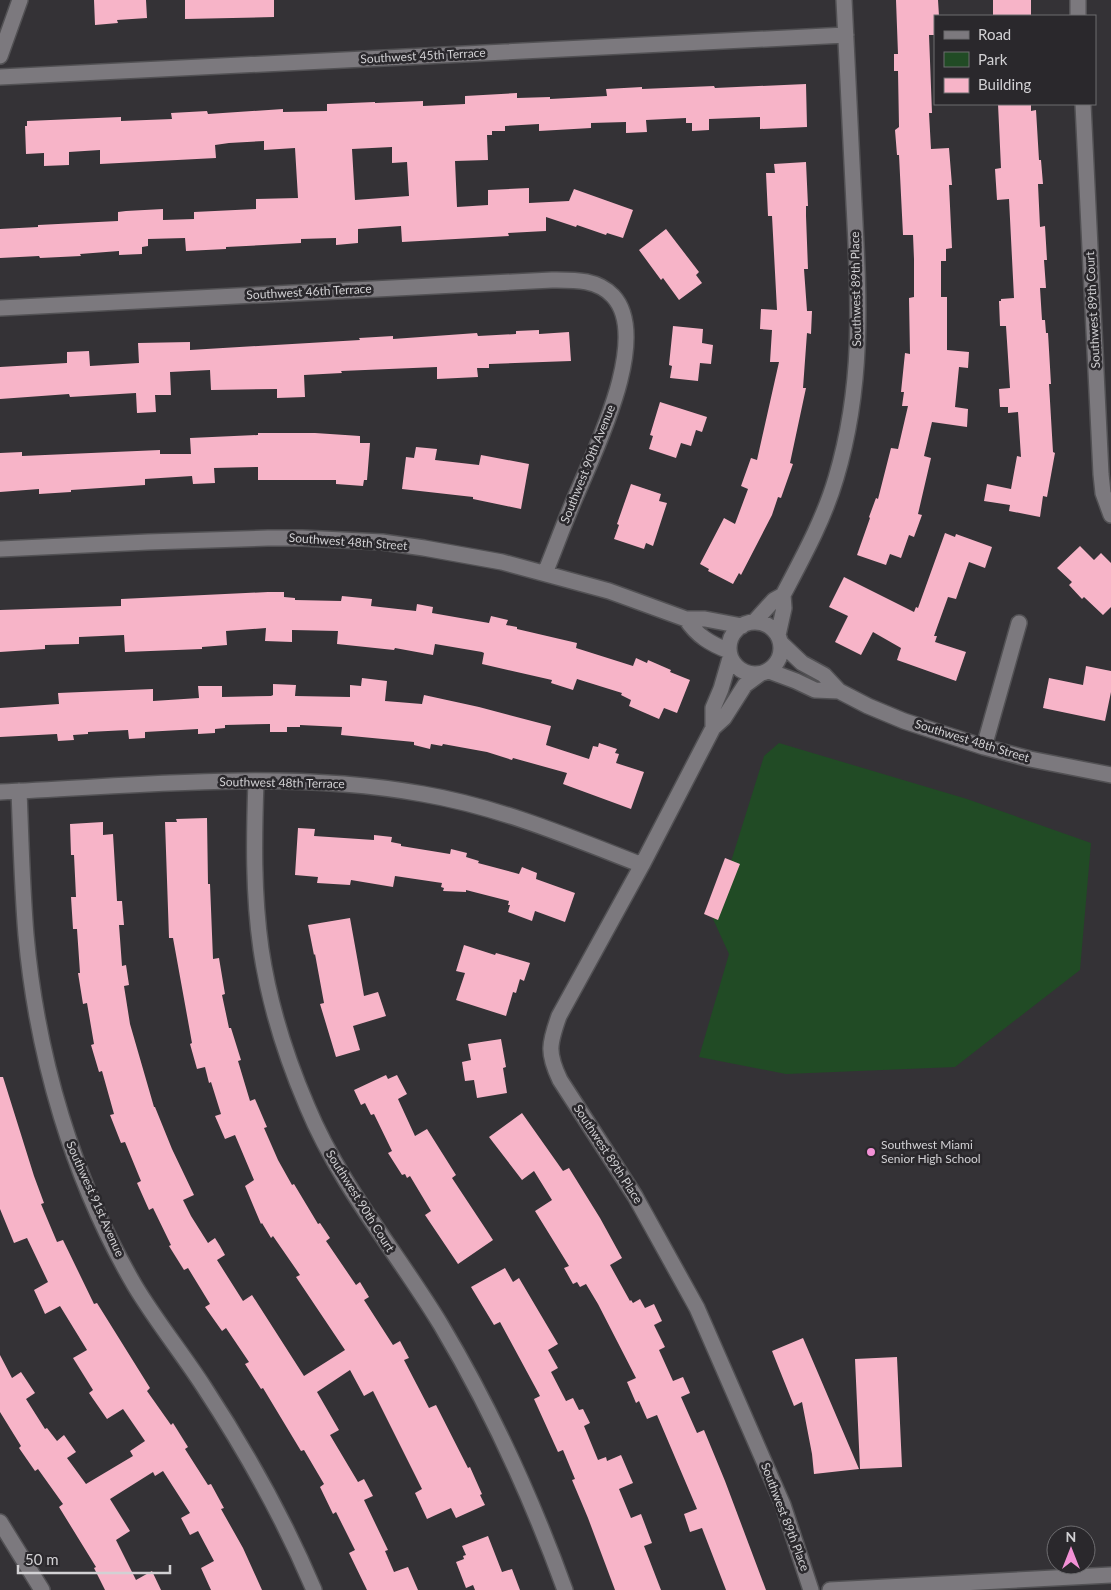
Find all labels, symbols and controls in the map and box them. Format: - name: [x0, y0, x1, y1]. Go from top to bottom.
- legend: [934, 15, 1096, 105]
- text: Road: [978, 25, 1011, 43]
- street label: Southwest 45th Terrace: [360, 45, 486, 66]
- text: Park: [978, 50, 1008, 68]
- text: Building: [978, 75, 1031, 93]
- street label: Southwest 89th Place: [847, 231, 864, 347]
- street label: Southwest 89th Court: [1082, 250, 1103, 369]
- street label: Southwest 46th Terrace: [246, 281, 372, 302]
- street label: Southwest 90th Avenue: [557, 402, 618, 525]
- street label: Southwest 48th Street: [288, 530, 408, 553]
- street label: Southwest 48th Street: [913, 716, 1032, 765]
- street label: Southwest 48th Terrace: [219, 774, 345, 791]
- street label: Southwest 89th Place: [571, 1101, 646, 1206]
- place label: Southwest Miami Senior High School: [881, 1137, 981, 1166]
- street label: Southwest 91st Avenue: [63, 1139, 128, 1259]
- marker: Southwest Miami Senior High School: [865, 1146, 877, 1158]
- street label: Southwest 90th Court: [323, 1147, 398, 1255]
- street label: Southwest 89th Place: [758, 1460, 813, 1573]
- north arrow: [1046, 1525, 1096, 1575]
- text: N: [1066, 1528, 1076, 1545]
- scale bar: [18, 1542, 170, 1574]
- text: 50 m: [25, 1550, 59, 1568]

